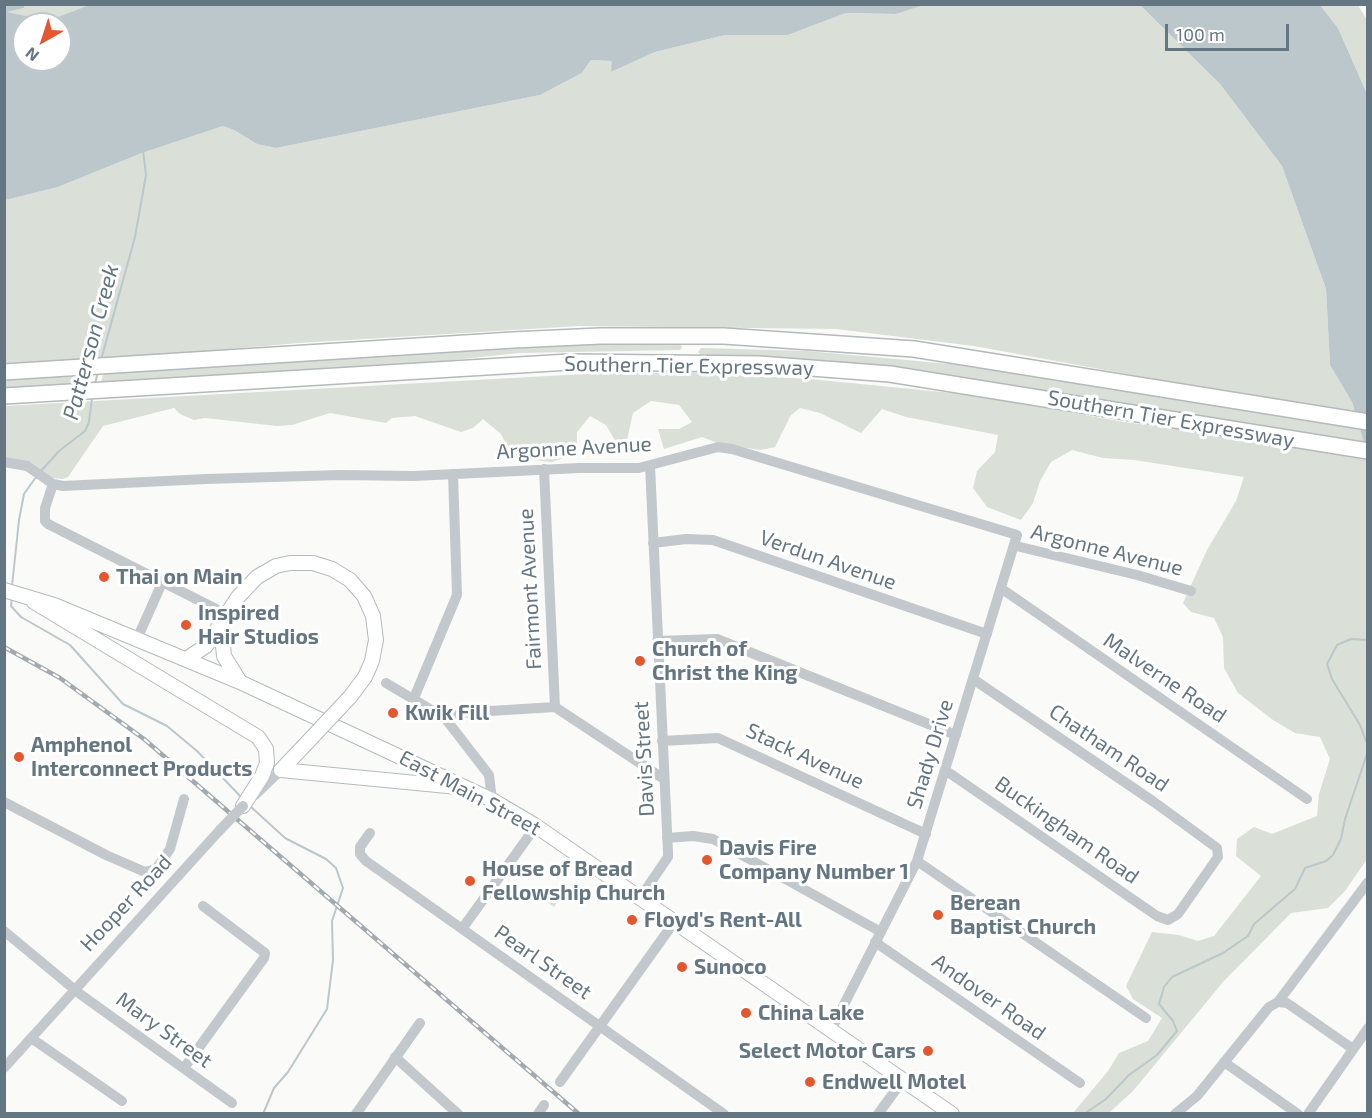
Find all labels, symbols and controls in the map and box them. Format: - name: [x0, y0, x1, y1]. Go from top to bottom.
- north arrow: [12, 12, 72, 72]
- scale bar: [1168, 12, 1292, 50]
- text: 100 m: [1176, 23, 1225, 45]
- text: N: [21, 44, 42, 66]
- water label: Patterson Creek: [58, 261, 124, 423]
- street label: Southern Tier Expressway: [564, 351, 814, 381]
- street label: Southern Tier Expressway: [1046, 385, 1296, 453]
- street label: Argonne Avenue: [496, 431, 652, 465]
- street label: Fairmont Avenue: [513, 508, 547, 670]
- street label: Argonne Avenue: [1028, 519, 1186, 581]
- street label: Verdun Avenue: [756, 525, 900, 595]
- place label: Thai on Main: [116, 564, 243, 590]
- marker: Thai on Main: [97, 570, 111, 584]
- place label: Inspired Hair Studios: [198, 600, 319, 650]
- marker: Inspired Hair Studios: [179, 618, 193, 632]
- street label: Malverne Road: [1099, 628, 1231, 728]
- place label: Church of Christ the King: [652, 636, 798, 686]
- marker: Church of Christ the King: [633, 654, 647, 668]
- street label: Shady Drive: [901, 696, 959, 812]
- street label: Chatham Road: [1044, 699, 1174, 797]
- place label: Kwik Fill: [405, 700, 489, 726]
- street label: Davis Street: [628, 701, 660, 817]
- marker: Kwik Fill: [386, 706, 400, 720]
- street label: Stack Avenue: [742, 718, 868, 794]
- place label: Amphenol Interconnect Products: [31, 732, 252, 782]
- street label: East Main Street: [395, 745, 545, 841]
- marker: Amphenol Interconnect Products: [12, 750, 26, 764]
- street label: Buckingham Road: [990, 771, 1144, 889]
- place label: Davis Fire Company Number 1: [719, 835, 909, 885]
- street label: Hooper Road: [75, 849, 177, 957]
- marker: Davis Fire Company Number 1: [700, 853, 714, 867]
- place label: House of Bread Fellowship Church: [482, 856, 665, 906]
- marker: House of Bread Fellowship Church: [463, 874, 477, 888]
- place label: Berean Baptist Church: [950, 890, 1096, 940]
- place label: Floyd's Rent-All: [644, 907, 802, 933]
- marker: Berean Baptist Church: [931, 908, 945, 922]
- marker: Floyd's Rent-All: [625, 913, 639, 927]
- street label: Pearl Street: [490, 919, 596, 1005]
- street label: Andover Road: [927, 949, 1051, 1045]
- place label: Sunoco: [694, 954, 767, 980]
- marker: Sunoco: [675, 960, 689, 974]
- street label: Mary Street: [111, 987, 217, 1073]
- place label: China Lake: [758, 1000, 864, 1026]
- marker: China Lake: [739, 1006, 753, 1020]
- place label: Select Motor Cars: [739, 1038, 916, 1064]
- marker: Select Motor Cars: [921, 1044, 935, 1058]
- place label: Endwell Motel: [822, 1069, 966, 1095]
- marker: Endwell Motel: [803, 1075, 817, 1089]

